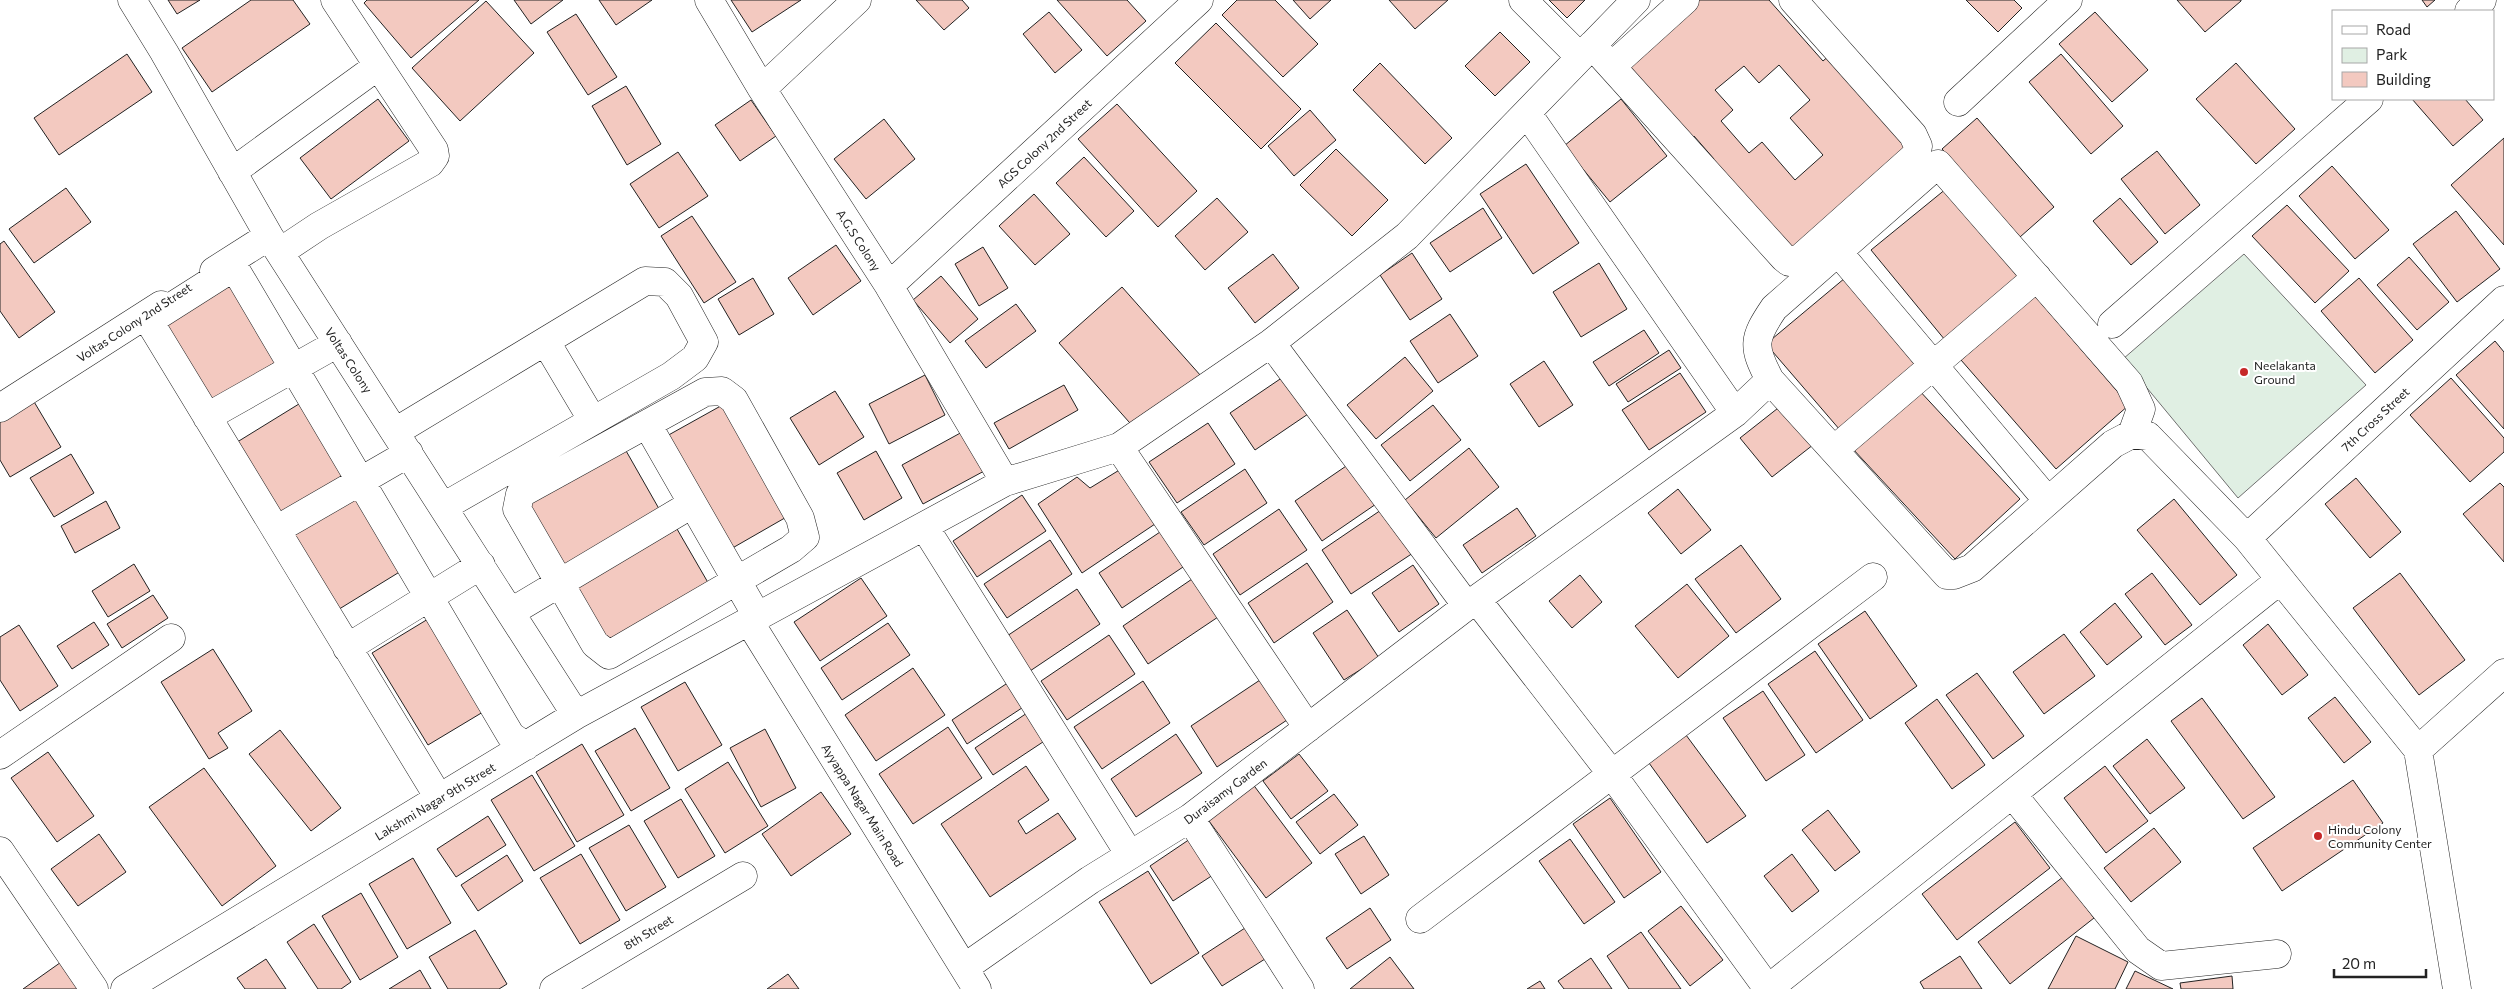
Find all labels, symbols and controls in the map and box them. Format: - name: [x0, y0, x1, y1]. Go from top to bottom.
- legend: [2332, 10, 2494, 100]
- text: Road: [2376, 20, 2411, 38]
- text: Park: [2376, 45, 2407, 63]
- text: Building: [2376, 70, 2431, 88]
- street label: AGS Colony 2nd Street: [994, 96, 1094, 190]
- street label: A.G.S Colony: [834, 207, 884, 273]
- street label: Voltas Colony 2nd Street: [74, 280, 194, 364]
- street label: Voltas Colony: [323, 325, 375, 395]
- place label: Neelakanta Ground: [2254, 358, 2316, 386]
- marker: Neelakanta Ground: [2238, 366, 2250, 378]
- street label: 7th Cross Street: [2338, 384, 2412, 454]
- street label: Ayyappa Nagar Main Road: [819, 741, 907, 869]
- street label: Duraisamy Garden: [1181, 755, 1269, 827]
- street label: Lakshmi Nagar 9th Street: [372, 759, 498, 843]
- place label: Hindu Colony Community Center: [2328, 822, 2432, 850]
- marker: Hindu Colony Community Center: [2312, 830, 2324, 842]
- street label: 8th Street: [621, 912, 675, 952]
- scale bar: [2334, 946, 2426, 978]
- text: 20 m: [2342, 954, 2376, 972]

